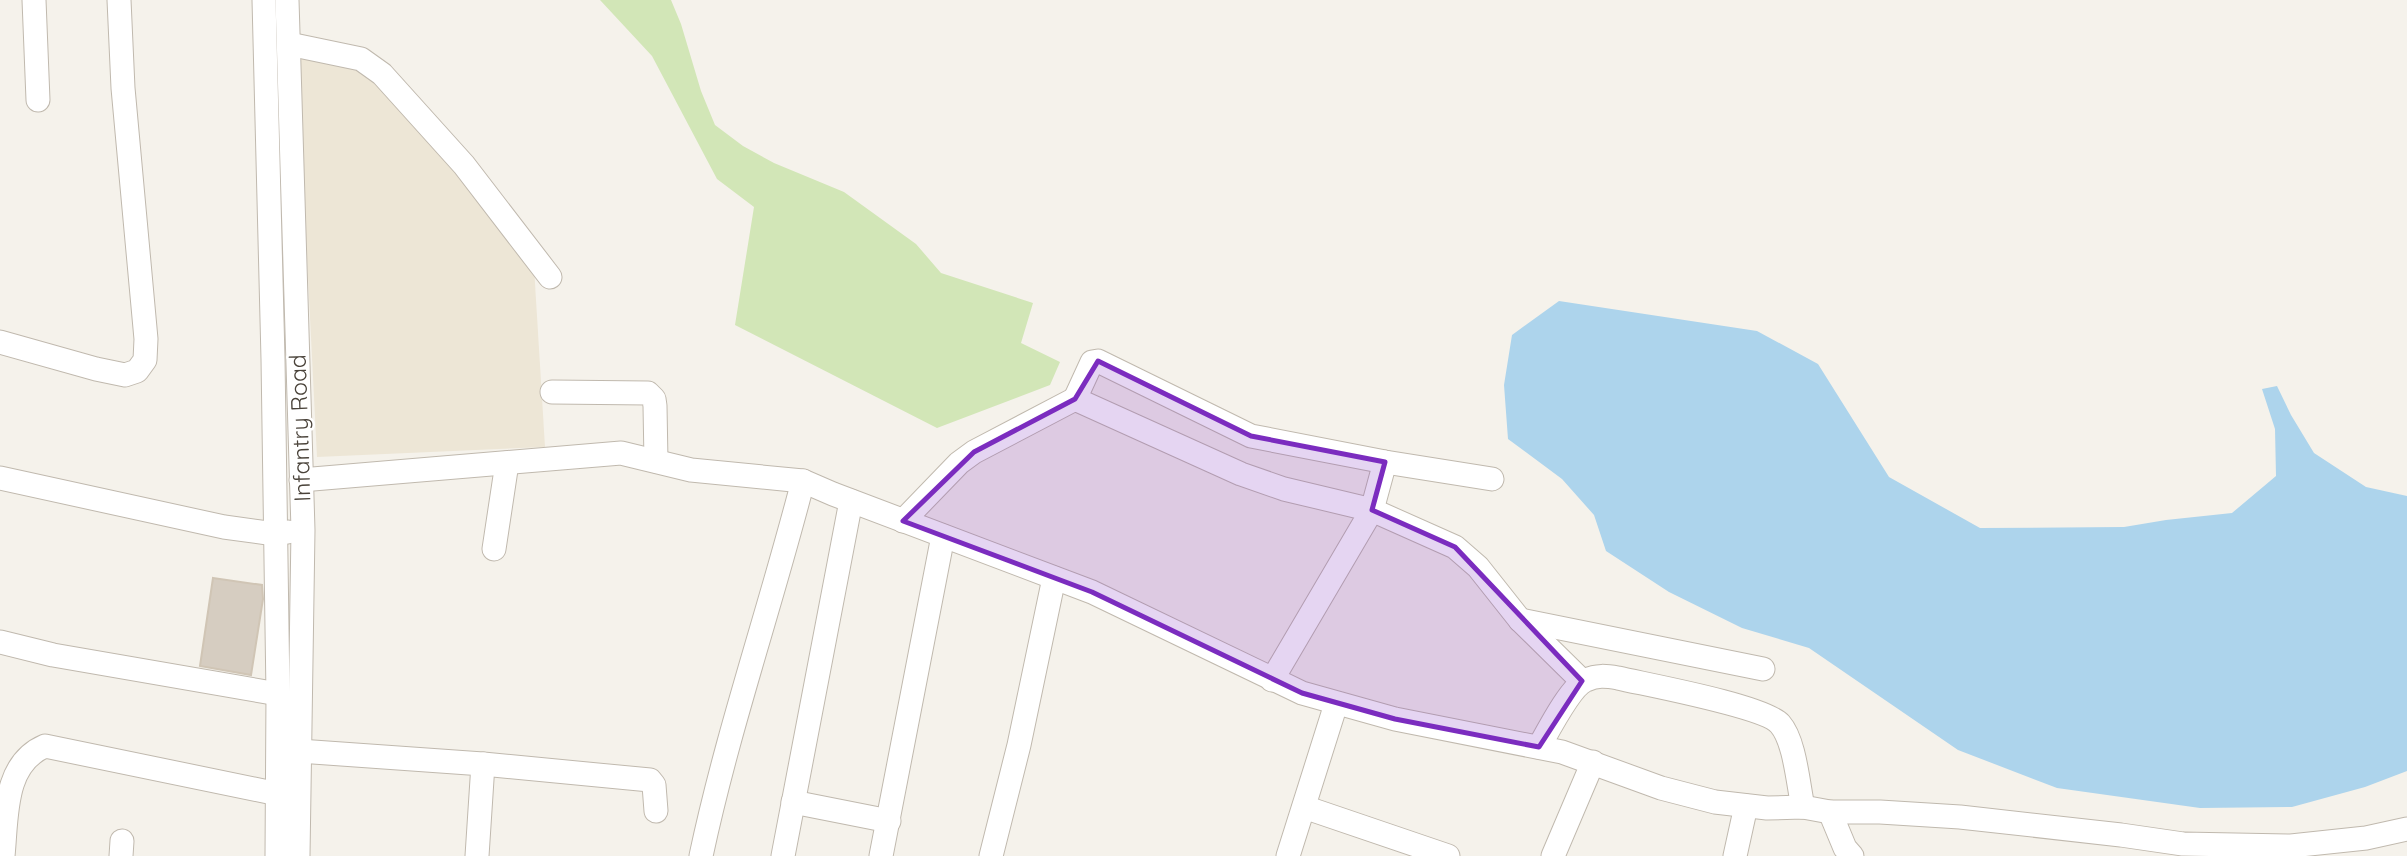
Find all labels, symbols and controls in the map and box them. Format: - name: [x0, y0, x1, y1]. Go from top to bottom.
- street label: Infantry Road: [282, 354, 317, 502]

